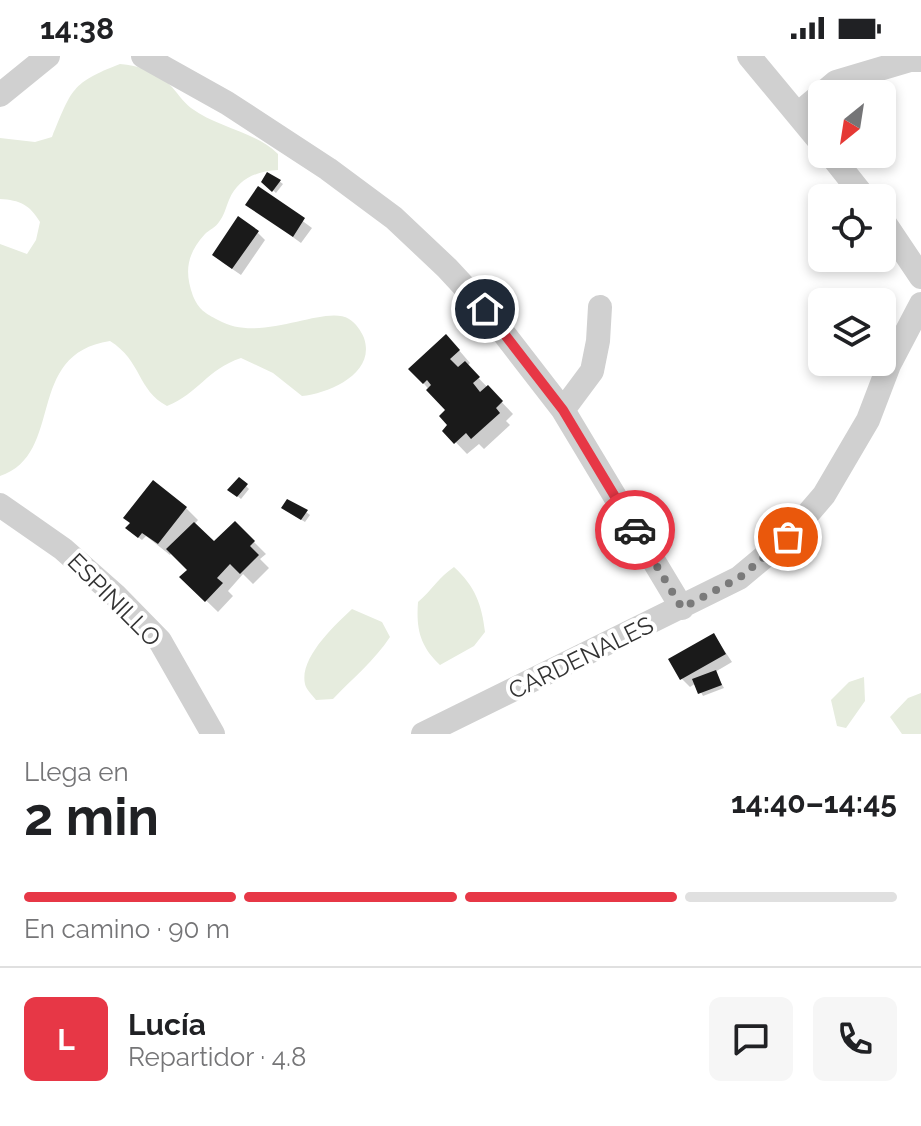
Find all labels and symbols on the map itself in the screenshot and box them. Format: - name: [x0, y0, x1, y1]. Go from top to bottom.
- north arrow: [808, 80, 896, 168]
- pin: [451, 275, 519, 343]
- courier: [595, 490, 675, 570]
- pin: [754, 503, 822, 571]
- street label: ESPINILLO: [62, 547, 167, 652]
- street label: CARDENALES: [504, 610, 658, 705]

